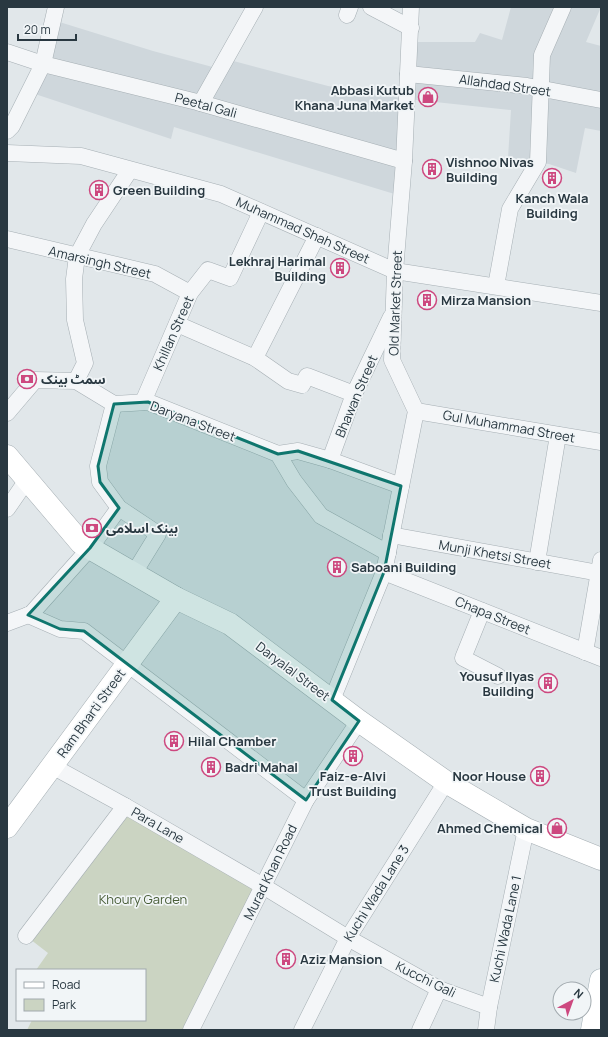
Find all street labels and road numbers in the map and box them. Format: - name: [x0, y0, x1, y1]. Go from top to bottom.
- street label: Allahdad Street: [458, 70, 552, 100]
- street label: Peetal Gali: [173, 88, 239, 122]
- street label: Muhammad Shah Street: [233, 192, 373, 268]
- street label: Amarsingh Street: [47, 241, 153, 283]
- street label: Old Market Street: [384, 250, 406, 356]
- street label: Khillan Street: [148, 293, 198, 373]
- street label: Bhawan Street: [331, 352, 381, 440]
- street label: Daryana Street: [148, 396, 238, 446]
- street label: Gul Muhammad Street: [442, 406, 576, 446]
- street label: Munji Khetsi Street: [437, 535, 553, 573]
- street label: Chapa Street: [453, 592, 533, 638]
- street label: Daryalal Street: [252, 637, 334, 705]
- street label: Ram Bharti Street: [53, 665, 129, 761]
- street label: Para Lane: [128, 803, 188, 848]
- street label: Murad Khan Road: [239, 821, 301, 923]
- street label: Kuchi Wada Lane 3: [339, 841, 413, 945]
- street label: Kuchi Wada Lane 1: [485, 874, 525, 984]
- street label: Kucchi Gali: [393, 957, 459, 1001]

